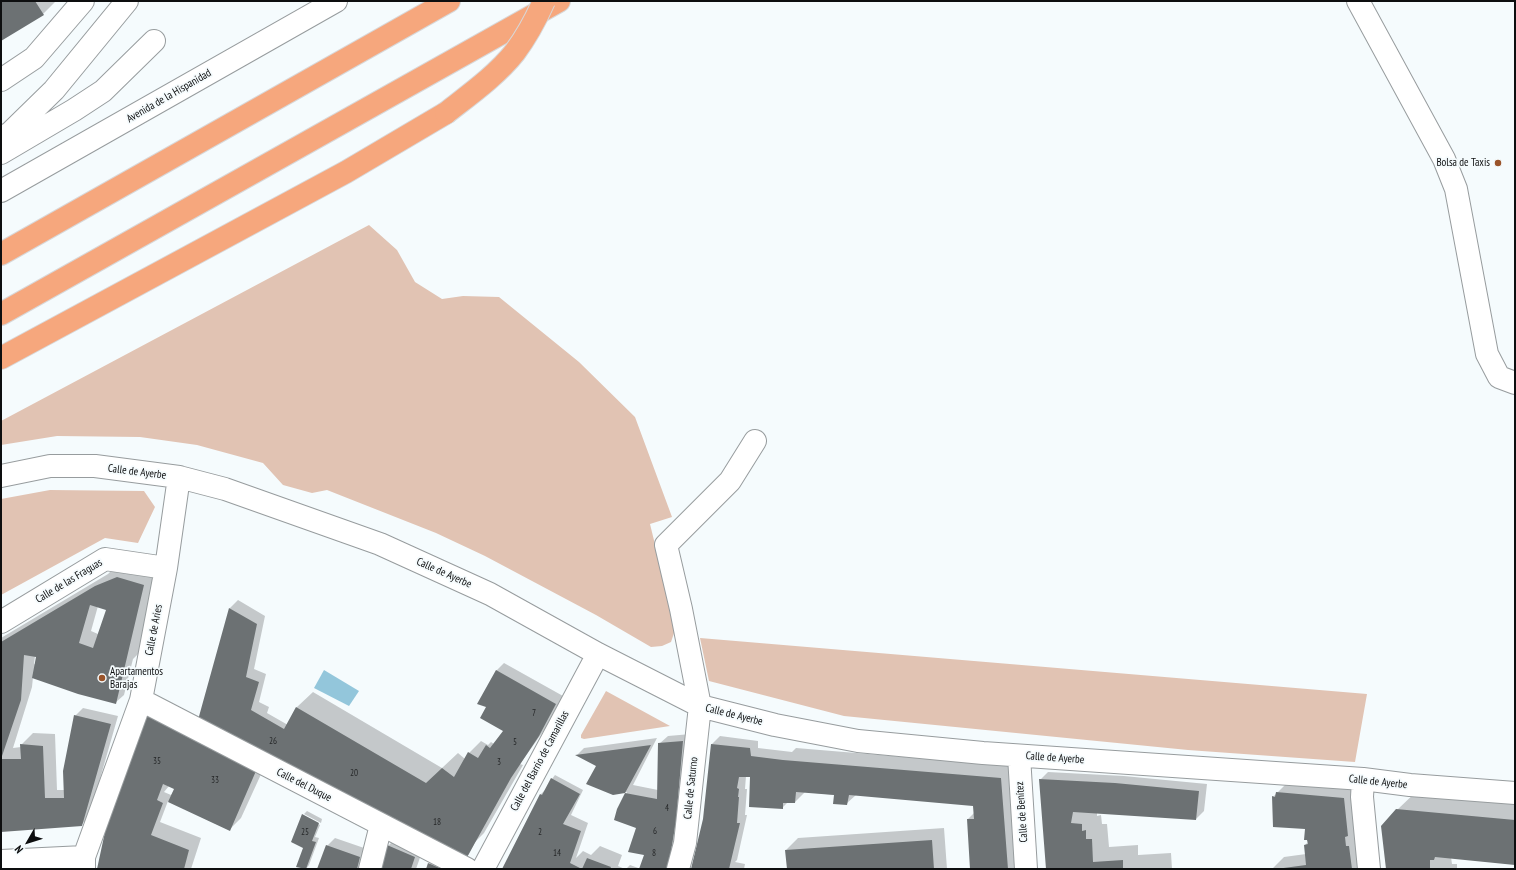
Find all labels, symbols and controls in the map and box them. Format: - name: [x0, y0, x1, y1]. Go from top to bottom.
- street label: Avenida de la Hispanidad: [124, 66, 214, 126]
- place label: Bolsa de Taxis: [1436, 156, 1490, 170]
- marker: Bolsa de Taxis: [1493, 158, 1503, 168]
- street label: Calle de Ayerbe: [107, 462, 167, 482]
- street label: Calle de Ayerbe: [414, 555, 474, 591]
- street label: Calle de las Fraguas: [33, 556, 105, 606]
- street label: Calle de Aries: [143, 603, 165, 657]
- place label: Apartamentos Barajas: [110, 665, 163, 691]
- marker: Apartamentos Barajas: [97, 673, 107, 683]
- street label: Calle de Ayerbe: [704, 701, 764, 729]
- house number: 7: [532, 708, 536, 718]
- street label: Calle del Barrio de Camarillas: [508, 709, 572, 813]
- house number: 26: [269, 736, 277, 746]
- house number: 5: [513, 737, 517, 747]
- street label: Calle de Ayerbe: [1025, 749, 1085, 767]
- house number: 35: [153, 756, 161, 766]
- street label: Calle de Saturno: [681, 756, 701, 820]
- house number: 3: [497, 757, 501, 767]
- street label: Calle del Duque: [274, 765, 334, 805]
- house number: 20: [350, 768, 358, 778]
- street label: Calle de Ayerbe: [1348, 772, 1408, 792]
- house number: 33: [211, 775, 219, 785]
- street label: Calle de Benítez: [1013, 781, 1031, 843]
- house number: 4: [665, 803, 669, 813]
- house number: 18: [433, 817, 441, 827]
- north arrow: [8, 822, 48, 862]
- house number: 6: [653, 826, 657, 836]
- house number: 25: [301, 827, 309, 837]
- house number: 2: [538, 827, 542, 837]
- text: N: [11, 843, 26, 856]
- house number: 14: [553, 848, 561, 858]
- house number: 8: [652, 848, 656, 858]

